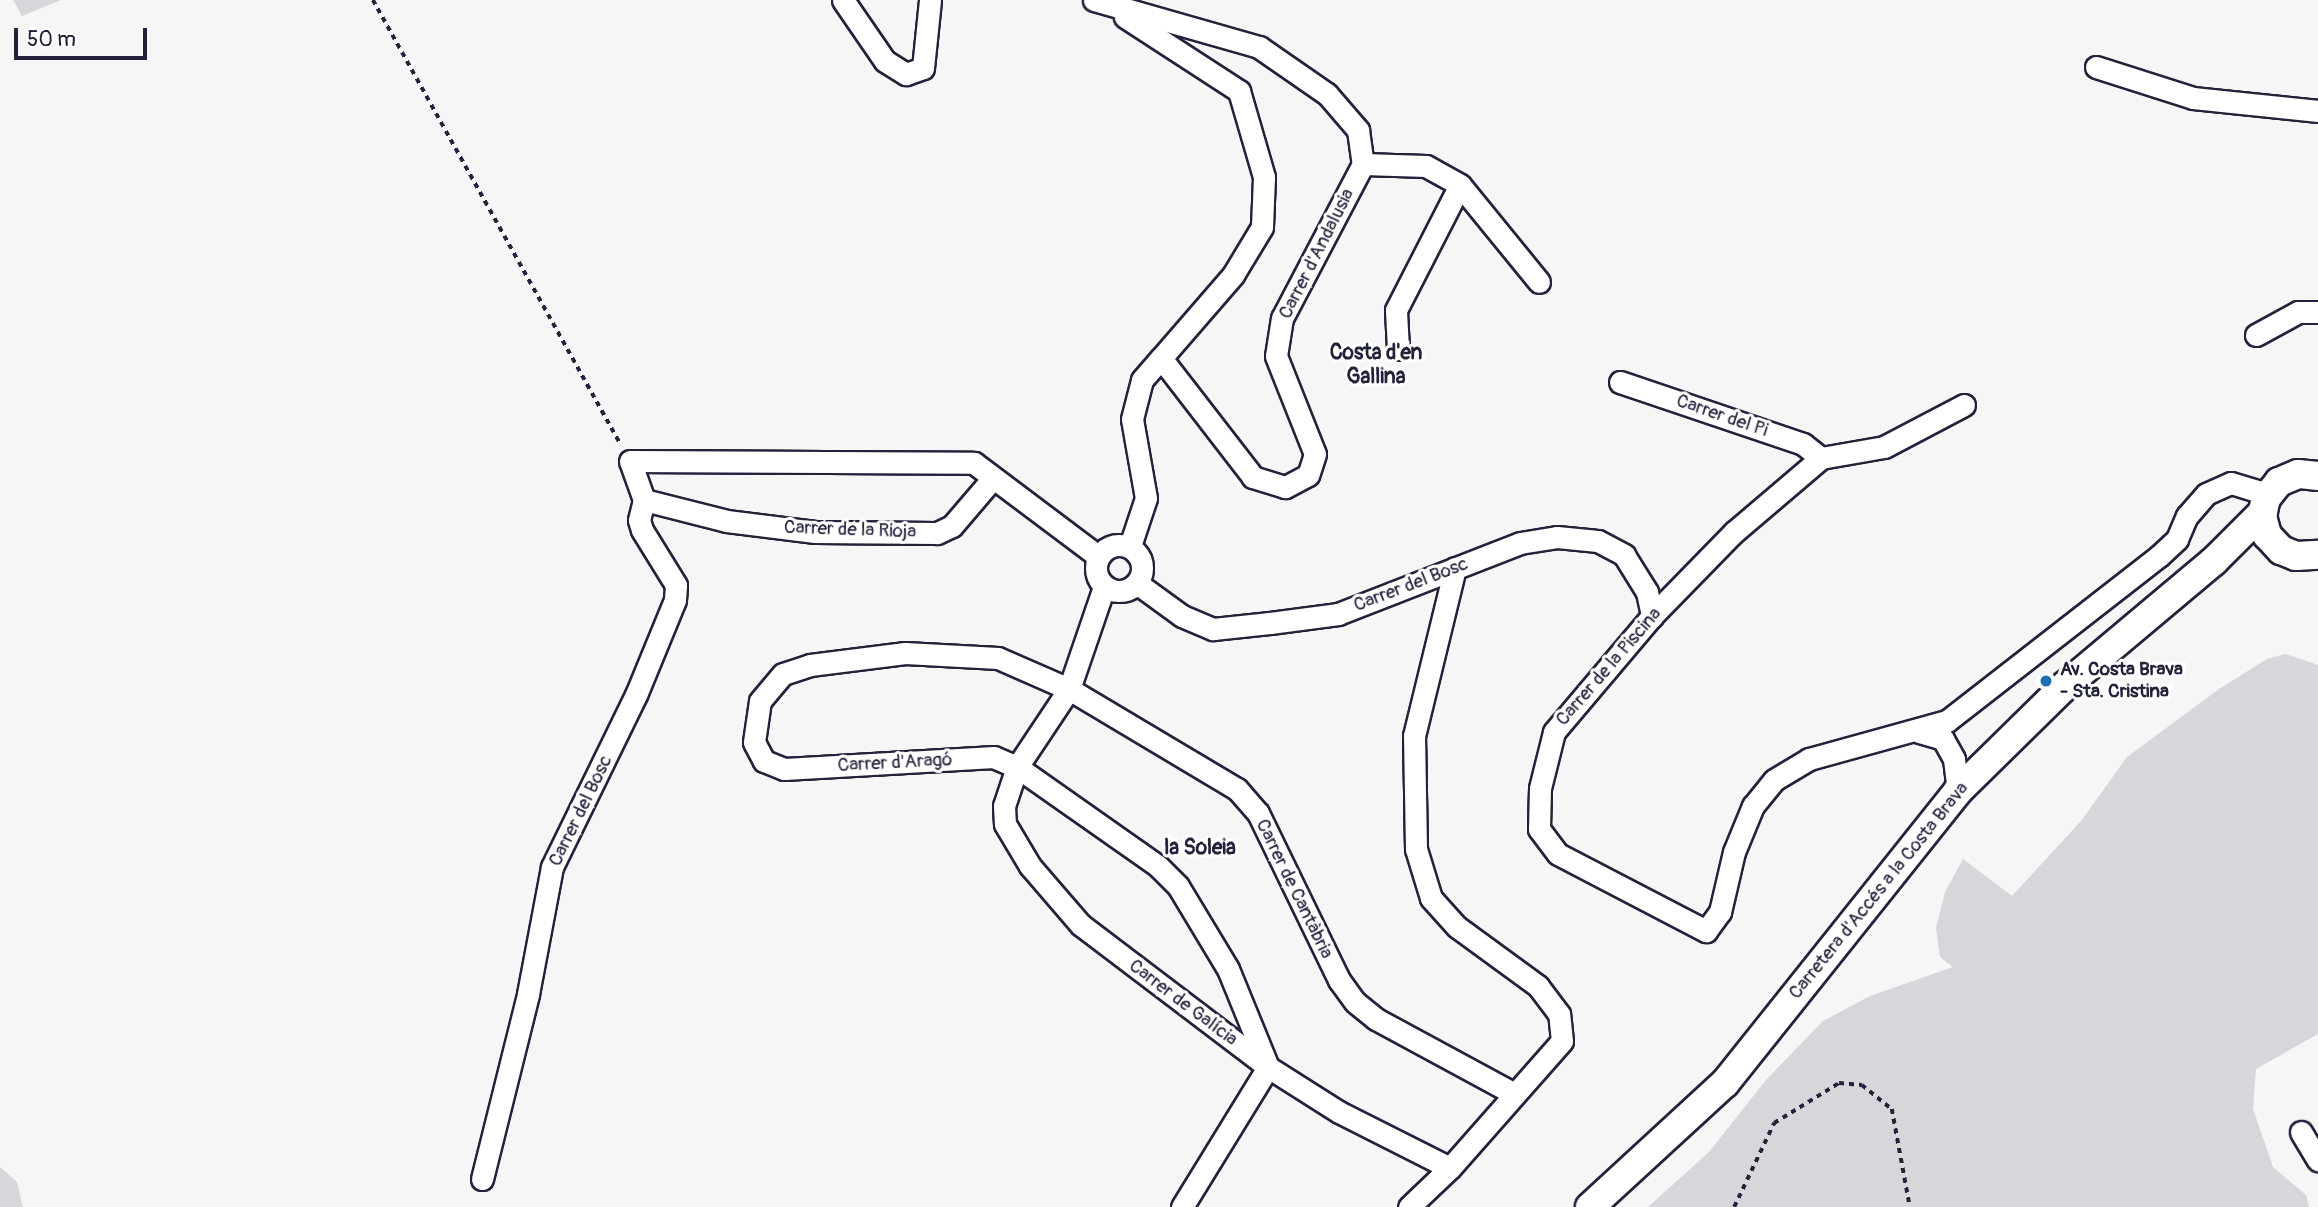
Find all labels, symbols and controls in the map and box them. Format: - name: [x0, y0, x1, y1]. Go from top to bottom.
- scale bar: [18, 14, 150, 58]
- text: 50 m: [27, 26, 76, 53]
- street label: Carrer d'Andalusia: [1274, 185, 1360, 323]
- district label: Costa d'en Gallina: [1330, 340, 1422, 390]
- street label: Carrer del Pi: [1673, 390, 1771, 442]
- street label: Carrer de la Rioja: [784, 516, 916, 544]
- street label: Carrer del Bosc: [1351, 553, 1471, 617]
- street label: Carrer de la Piscina: [1551, 603, 1667, 731]
- place label: Av. Costa Brava - Sta. Cristina: [2060, 659, 2183, 703]
- marker: Av. Costa Brava - Sta. Cristina: [2038, 673, 2054, 689]
- street label: Carrer d'Aragó: [837, 749, 953, 777]
- street label: Carrer del Bosc: [544, 752, 618, 870]
- street label: Carretera d'Accés a la Costa Brava: [1784, 778, 1974, 1004]
- street label: Carrer de Cantàbria: [1250, 816, 1338, 962]
- district label: la Soleia: [1164, 835, 1236, 861]
- street label: Carrer de Galícia: [1124, 955, 1242, 1051]

